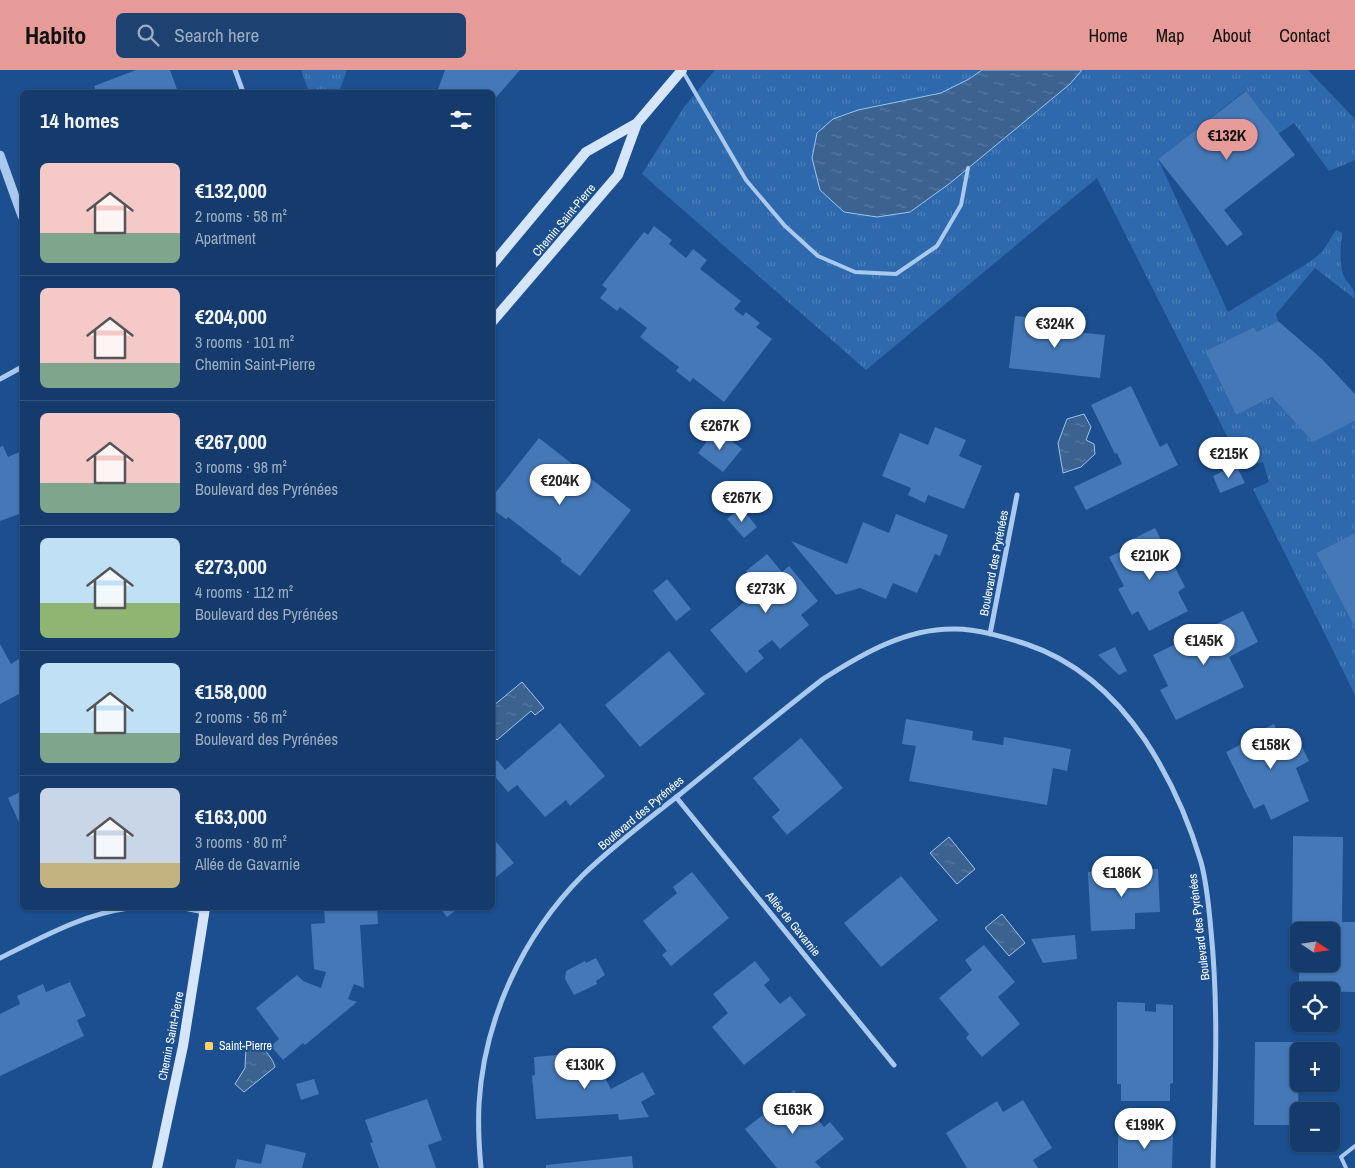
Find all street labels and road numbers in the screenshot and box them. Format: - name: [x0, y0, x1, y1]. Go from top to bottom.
- street label: Chemin Saint-Pierre: [529, 180, 599, 260]
- street label: Boulevard des Pyrénées: [976, 509, 1012, 617]
- street label: Boulevard des Pyrénées: [595, 772, 687, 854]
- street label: Boulevard des Pyrénées: [1185, 873, 1213, 981]
- street label: Allée de Gavarnie: [761, 888, 824, 960]
- street label: Chemin Saint-Pierre: [155, 990, 187, 1082]

